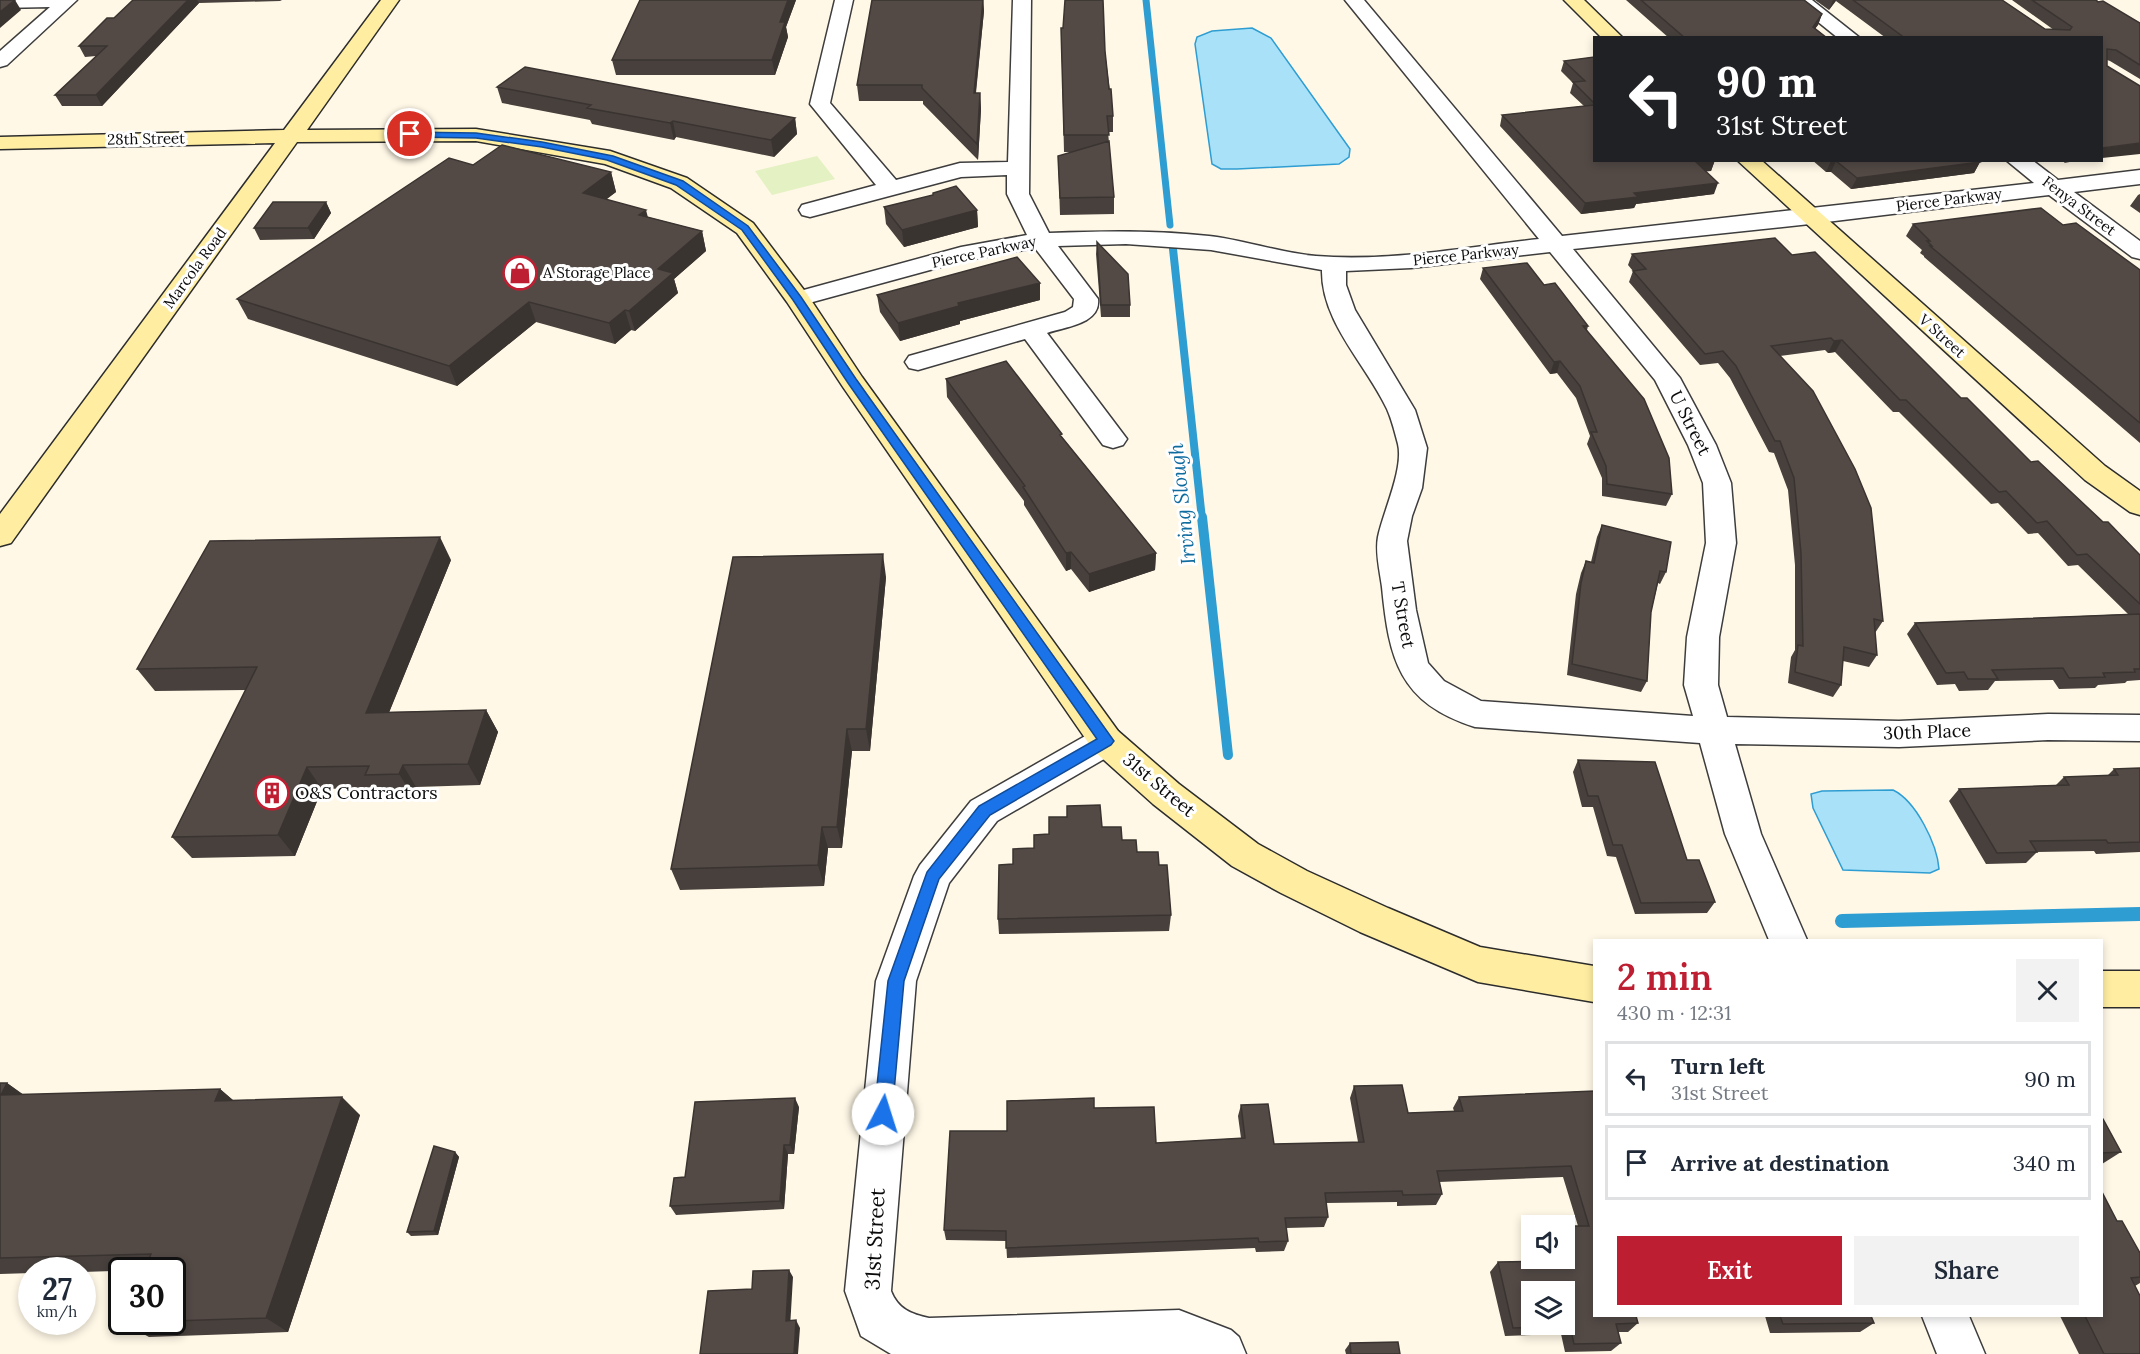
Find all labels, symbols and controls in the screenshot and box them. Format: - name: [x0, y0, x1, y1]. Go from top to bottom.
- text: 90 m: [1716, 55, 1817, 109]
- icon: left: [1617, 60, 1695, 138]
- pin: [384, 108, 435, 159]
- text: 31st Street: [1716, 108, 1847, 142]
- icon: arrive: [393, 117, 426, 150]
- street label: 28th Street: [107, 128, 185, 149]
- street label: Fenya Street: [2039, 172, 2120, 240]
- street label: Pierce Parkway: [1895, 184, 2003, 215]
- street label: Marcola Road: [159, 224, 230, 312]
- street label: Pierce Parkway: [930, 231, 1038, 272]
- street label: Pierce Parkway: [1412, 239, 1520, 270]
- shop icon: A Storage Place: [502, 255, 538, 291]
- place label: A Storage Place: [542, 263, 651, 282]
- street label: V Street: [1914, 309, 1970, 362]
- street label: U Street: [1664, 387, 1716, 459]
- water label: Irving Slough: [1163, 442, 1200, 566]
- street label: T Street: [1386, 580, 1421, 650]
- street label: 30th Place: [1883, 718, 1972, 745]
- street label: 31st Street: [1118, 748, 1200, 822]
- building icon: O&S Contractors: [254, 775, 290, 811]
- place label: O&S Contractors: [295, 781, 438, 804]
- text: 2 min: [1617, 954, 1712, 1000]
- button: close: [2016, 959, 2079, 1022]
- text: 430 m · 12:31: [1617, 1000, 1732, 1025]
- text: Turn left: [1671, 1052, 1765, 1080]
- icon: left: [1620, 1062, 1653, 1095]
- text: 90 m: [2024, 1065, 2076, 1093]
- text: 31st Street: [1671, 1080, 1768, 1105]
- position arrow: [851, 1082, 915, 1146]
- icon: arrive: [1620, 1146, 1653, 1179]
- text: Arrive at destination: [1671, 1149, 1889, 1177]
- text: 340 m: [2013, 1149, 2076, 1177]
- street label: 31st Street: [858, 1186, 891, 1291]
- map controls: [1521, 1215, 1575, 1335]
- button: sound: [1521, 1215, 1575, 1269]
- button: Exit: [1617, 1236, 1842, 1305]
- button: Share: [1854, 1236, 2079, 1305]
- speed limit sign: 30: [108, 1257, 186, 1335]
- text: 27: [42, 1270, 72, 1308]
- button: layers: [1521, 1281, 1575, 1335]
- text: km/h: [37, 1302, 77, 1321]

